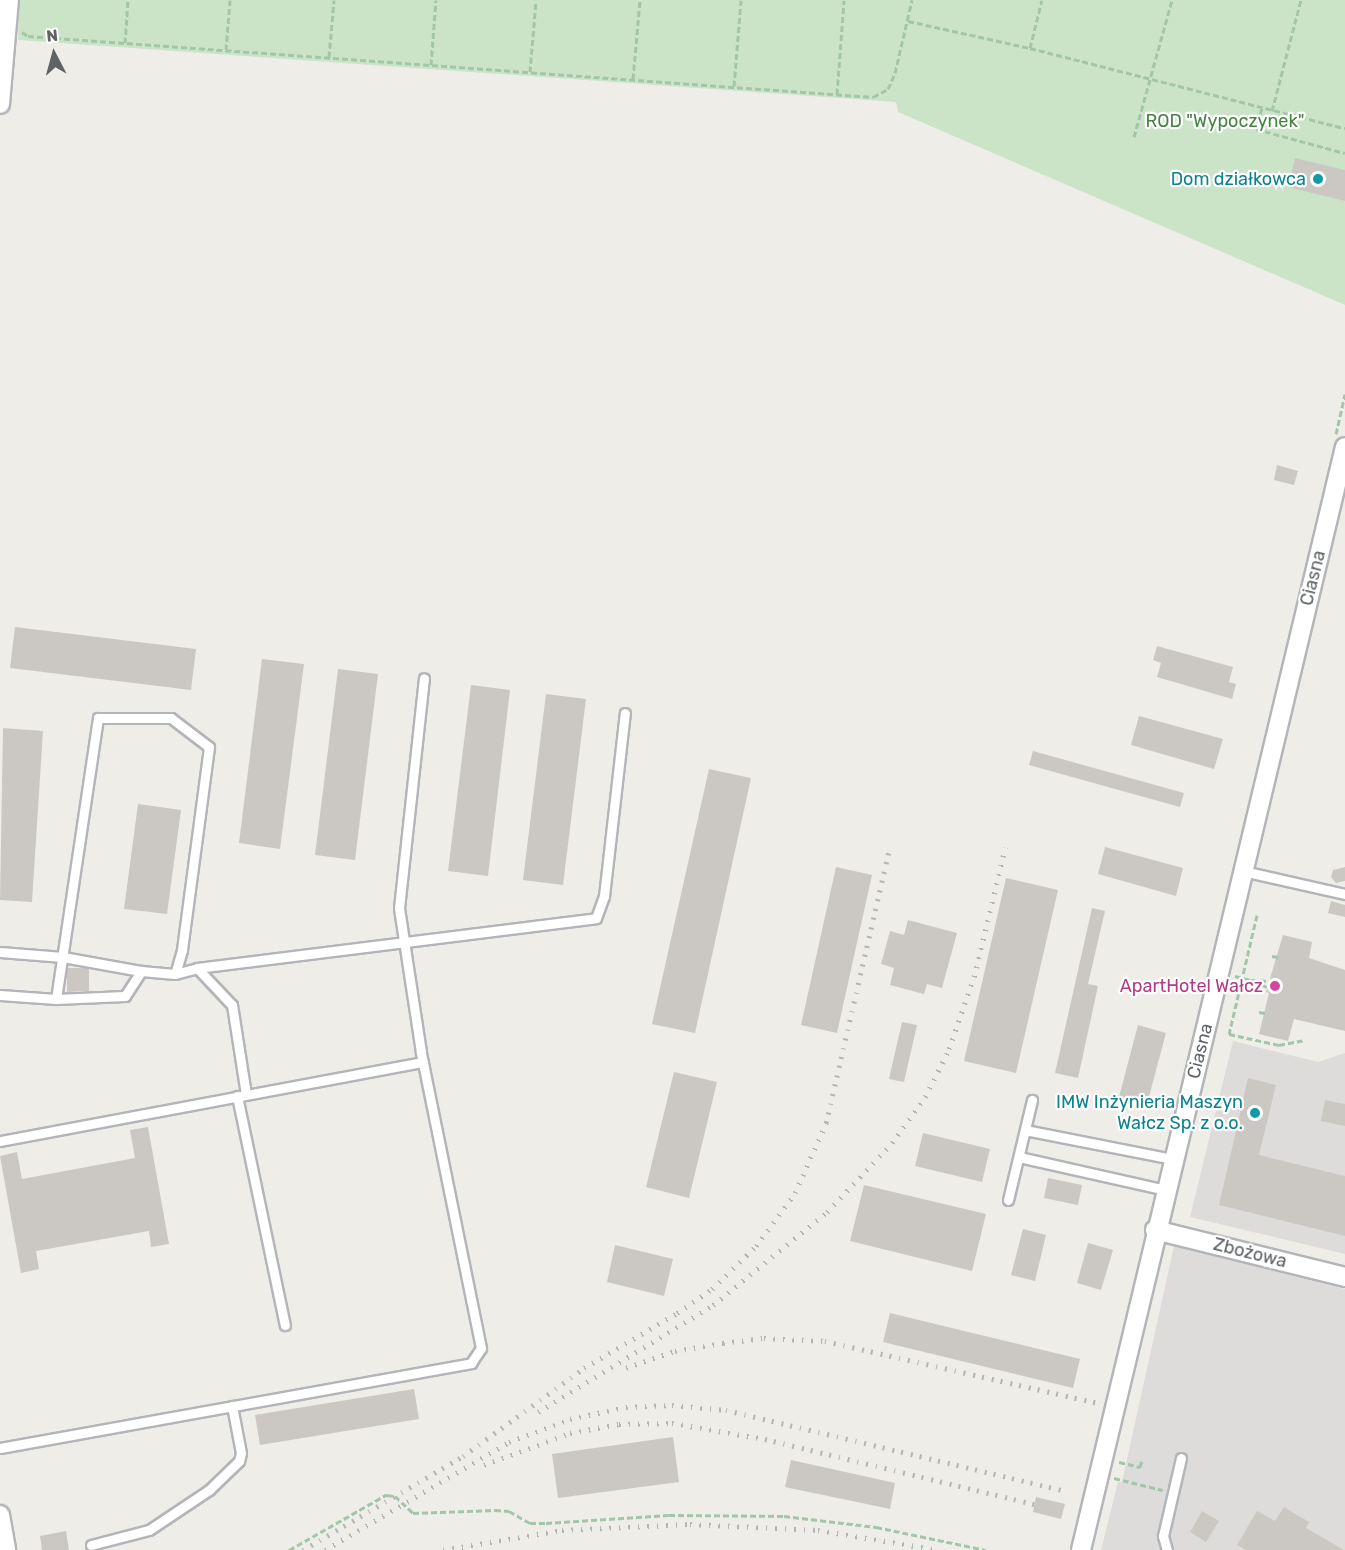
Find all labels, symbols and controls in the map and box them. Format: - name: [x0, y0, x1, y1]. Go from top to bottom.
- north arrow: [24, 24, 84, 84]
- text: N: [45, 26, 59, 46]
- park label: ROD "Wypoczynek": [1146, 110, 1304, 132]
- place label: Dom działkowca: [1171, 168, 1306, 190]
- marker: Dom działkowca: [1311, 172, 1325, 186]
- street label: Ciasna: [1296, 548, 1330, 608]
- place label: ApartHotel Wałcz: [1119, 975, 1263, 997]
- marker: ApartHotel Wałcz: [1268, 979, 1282, 993]
- street label: Ciasna: [1183, 1021, 1217, 1081]
- place label: IMW Inżynieria Maszyn Wałcz Sp. z o.o.: [1056, 1092, 1243, 1134]
- marker: IMW Inżynieria Maszyn Wałcz Sp. z o.o.: [1248, 1106, 1262, 1120]
- street label: Zbożowa: [1211, 1233, 1289, 1273]

